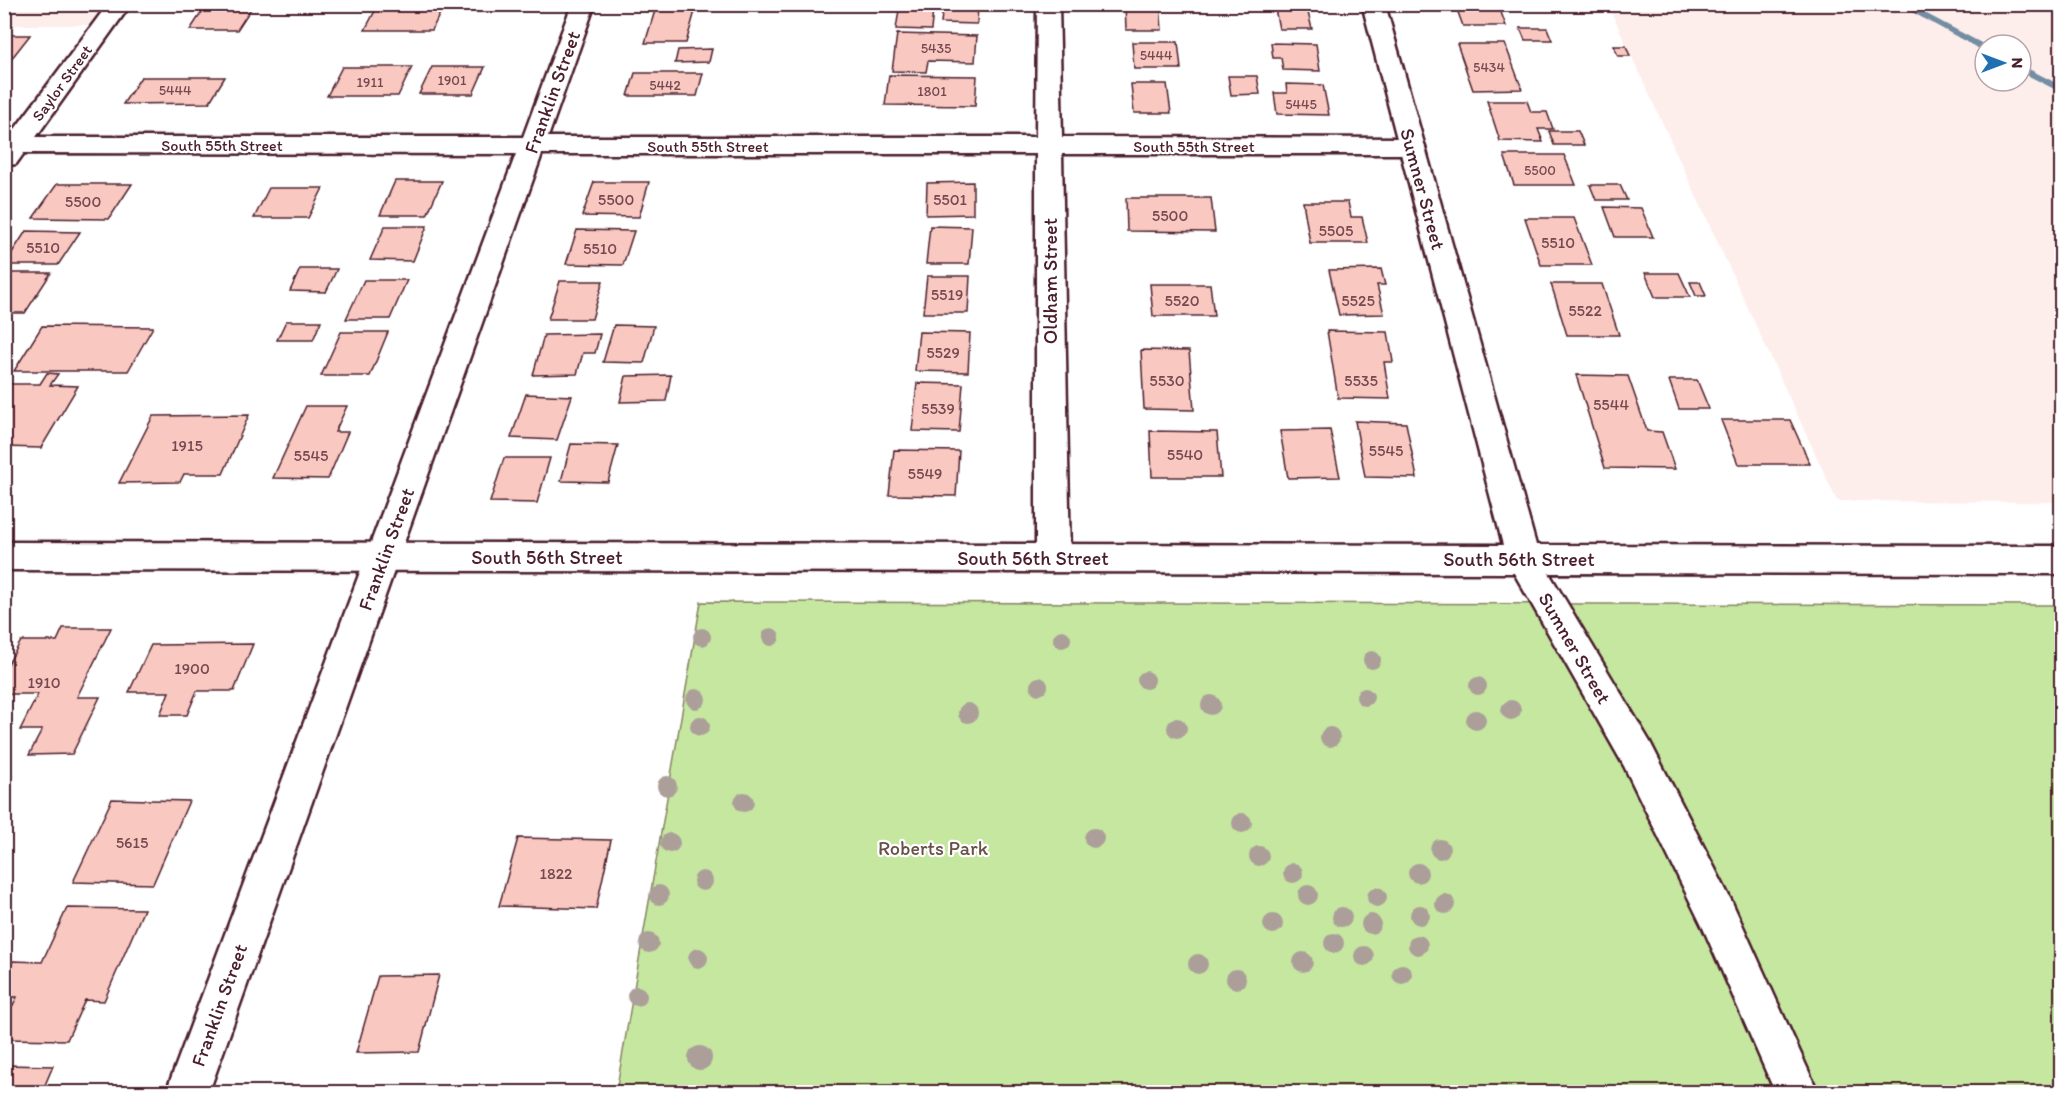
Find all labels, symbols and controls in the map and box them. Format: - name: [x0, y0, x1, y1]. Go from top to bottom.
- street label: Franklin Street: [519, 27, 585, 157]
- north arrow: [1973, 33, 2033, 93]
- house number: 5435: [921, 40, 951, 57]
- street label: Saylor Street: [28, 41, 96, 125]
- house number: 5444: [1140, 47, 1173, 64]
- text: N: [2008, 58, 2027, 68]
- house number: 5434: [1473, 59, 1505, 76]
- house number: 1901: [438, 72, 467, 89]
- house number: 1911: [357, 74, 384, 91]
- house number: 5442: [649, 77, 681, 94]
- house number: 5444: [159, 82, 192, 99]
- house number: 1801: [917, 83, 947, 100]
- house number: 5445: [1285, 96, 1317, 113]
- street label: Sumner Street: [1395, 126, 1451, 252]
- street label: South 55th Street: [161, 136, 283, 155]
- street label: South 55th Street: [647, 137, 769, 156]
- street label: South 55th Street: [1133, 137, 1255, 156]
- house number: 5500: [1524, 162, 1556, 179]
- house number: 5500: [598, 190, 634, 209]
- house number: 5501: [933, 190, 968, 209]
- house number: 5500: [65, 192, 101, 211]
- house number: 5500: [1152, 206, 1188, 225]
- street label: Oldham Street: [1038, 218, 1062, 344]
- house number: 5505: [1318, 221, 1354, 240]
- house number: 5510: [1541, 233, 1575, 252]
- house number: 5510: [26, 238, 60, 257]
- house number: 5510: [583, 239, 617, 258]
- house number: 5519: [931, 285, 963, 304]
- house number: 5520: [1164, 291, 1200, 310]
- house number: 5525: [1341, 291, 1375, 310]
- house number: 5522: [1568, 301, 1602, 320]
- house number: 5529: [926, 343, 960, 362]
- house number: 5530: [1149, 371, 1185, 390]
- house number: 5535: [1344, 371, 1378, 390]
- house number: 5544: [1593, 395, 1629, 414]
- house number: 5539: [921, 399, 955, 418]
- house number: 1915: [171, 436, 203, 455]
- house number: 5545: [1369, 441, 1403, 460]
- house number: 5540: [1167, 445, 1203, 464]
- house number: 5545: [294, 446, 328, 465]
- house number: 5549: [908, 464, 942, 483]
- street label: Franklin Street: [353, 484, 419, 614]
- street label: South 56th Street: [471, 545, 623, 569]
- street label: South 56th Street: [957, 546, 1109, 570]
- street label: South 56th Street: [1443, 547, 1595, 571]
- street label: Sumner Street: [1533, 588, 1617, 708]
- house number: 1900: [174, 659, 210, 678]
- house number: 1910: [27, 673, 61, 692]
- house number: 5615: [116, 833, 148, 852]
- park label: Roberts Park: [878, 836, 989, 860]
- house number: 1822: [539, 864, 573, 883]
- street label: Franklin Street: [186, 940, 252, 1070]

